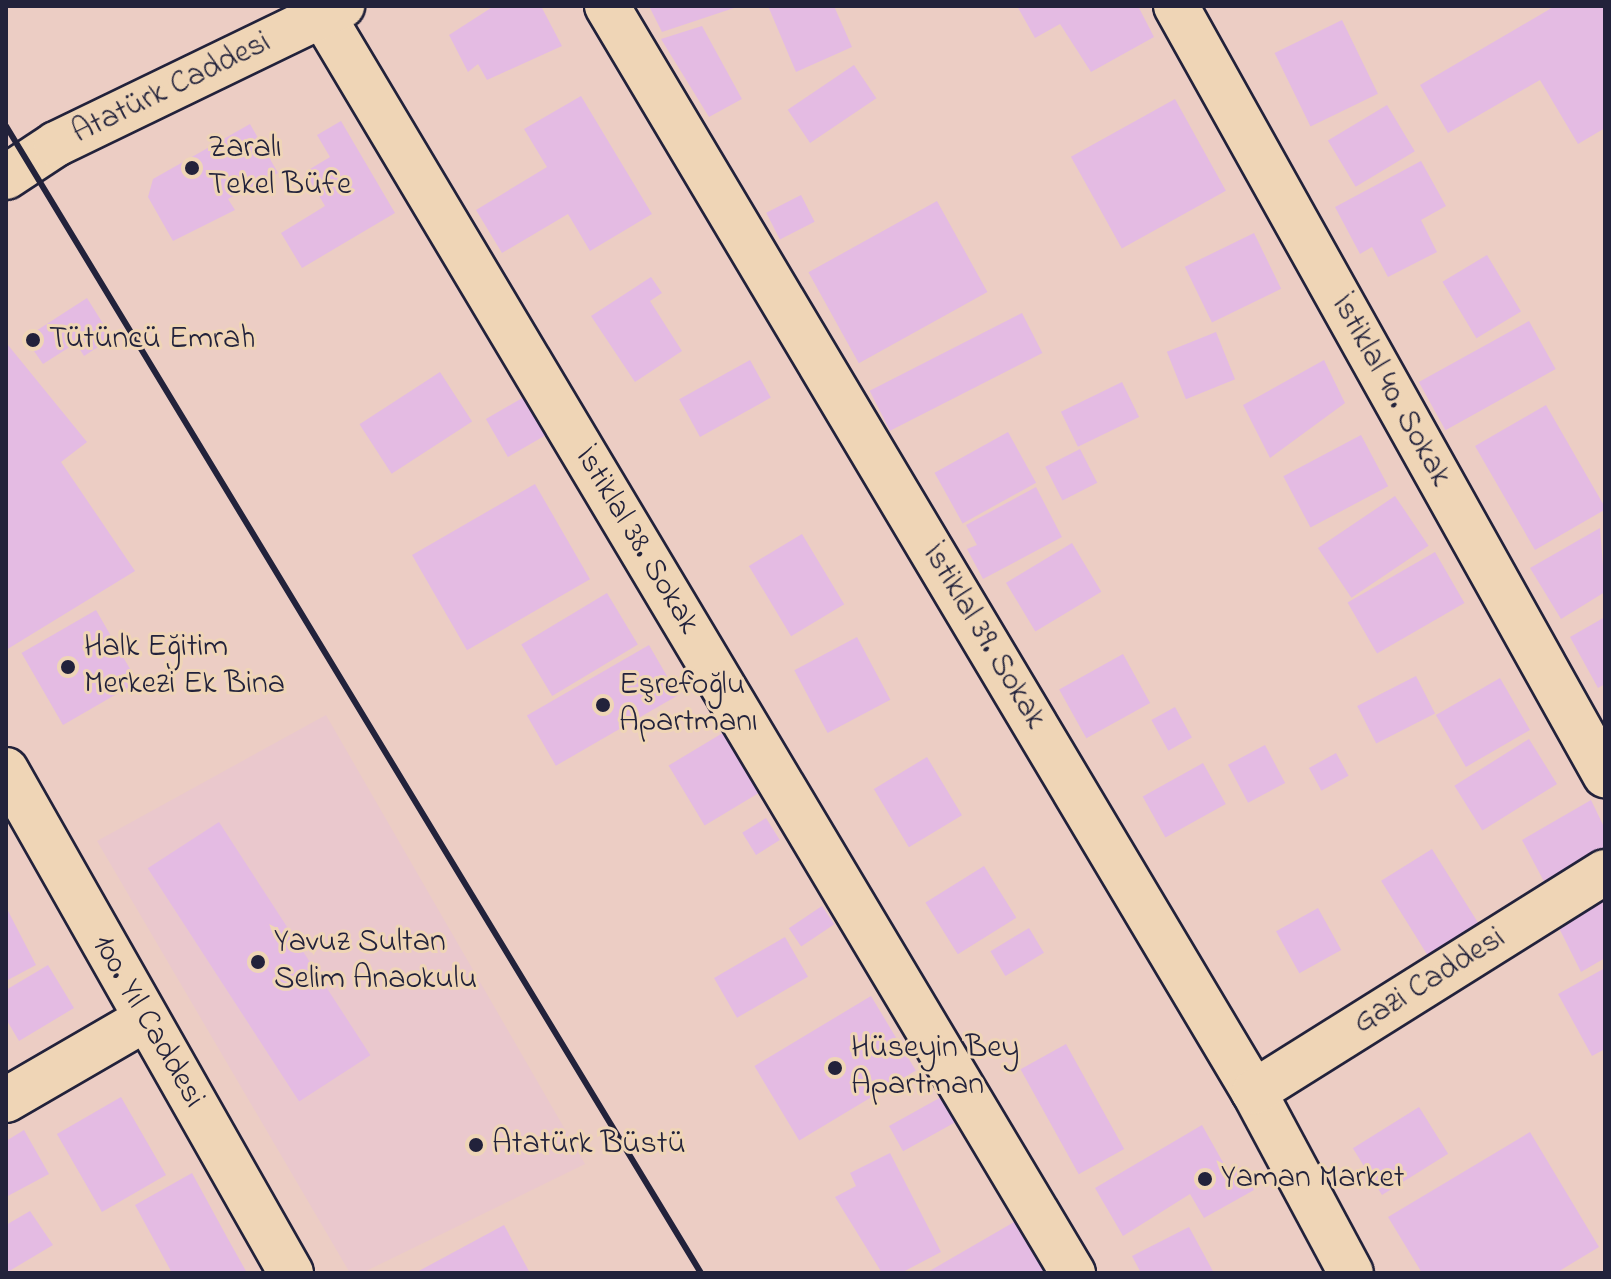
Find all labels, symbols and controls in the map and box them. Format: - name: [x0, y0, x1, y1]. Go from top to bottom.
- street label: Atatürk Caddesi: [67, 24, 277, 154]
- place label: Zaralı Tekel Büfe: [208, 131, 351, 206]
- marker: Zaralı Tekel Büfe: [183, 159, 201, 177]
- street label: İstiklal 40. Sokak: [1321, 288, 1459, 494]
- place label: Tütüncü Emrah: [49, 321, 255, 359]
- marker: Tütüncü Emrah: [24, 331, 42, 349]
- street label: İstiklal 38. Sokak: [565, 440, 707, 642]
- street label: İstiklal 39. Sokak: [913, 537, 1053, 737]
- place label: Halk Eğitim Merkezi Ek Bina: [84, 630, 285, 705]
- marker: Halk Eğitim Merkezi Ek Bina: [59, 658, 77, 676]
- place label: Eşrefoğlu Apartmanı: [619, 668, 758, 743]
- marker: Eşrefoğlu Apartmanı: [594, 696, 612, 714]
- street label: Gazi Caddesi: [1347, 920, 1513, 1044]
- place label: Yavuz Sultan Selim Anaokulu: [274, 925, 477, 1000]
- street label: 100. Yıl Caddesi: [82, 929, 212, 1115]
- marker: Yavuz Sultan Selim Anaokulu: [249, 953, 267, 971]
- place label: Hüseyin Bey Apartman: [851, 1031, 1019, 1106]
- marker: Hüseyin Bey Apartman: [826, 1059, 844, 1077]
- place label: Atatürk Büstü: [492, 1126, 686, 1164]
- marker: Atatürk Büstü: [467, 1136, 485, 1154]
- place label: Yaman Market: [1221, 1160, 1405, 1198]
- marker: Yaman Market: [1196, 1170, 1214, 1188]

